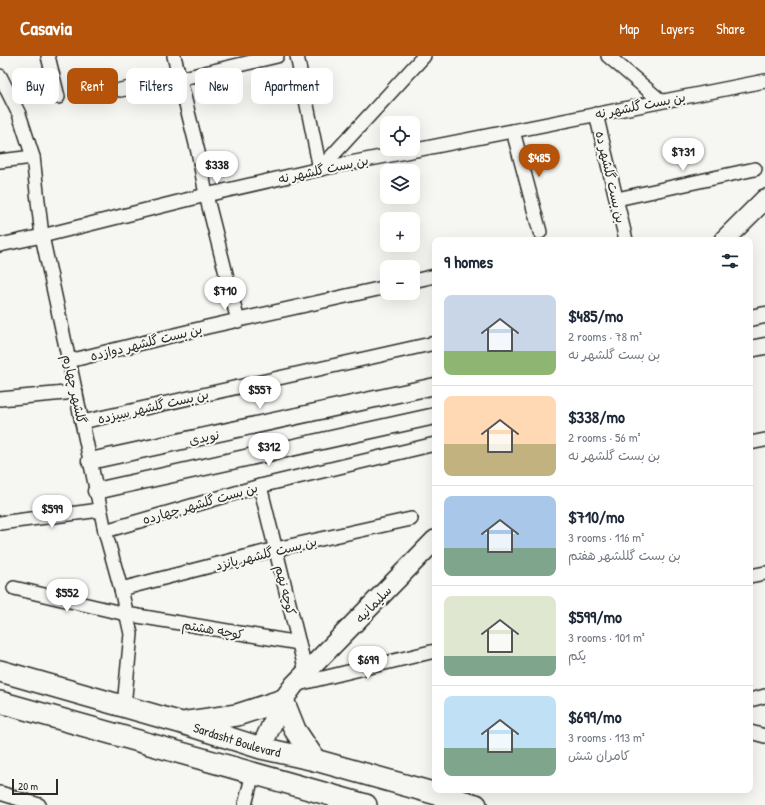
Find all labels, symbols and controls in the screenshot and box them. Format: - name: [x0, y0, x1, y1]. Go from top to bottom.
- text: Casavia: [20, 15, 72, 41]
- text: Map: [619, 19, 639, 38]
- text: Layers: [661, 19, 694, 38]
- text: Share: [716, 19, 745, 38]
- chip: Buy: [12, 68, 59, 104]
- chip: Rent: [67, 68, 118, 104]
- chip: Filters: [126, 68, 187, 104]
- chip: New: [195, 68, 243, 104]
- chip: Apartment: [251, 68, 333, 104]
- street label: بن بست گلشهر نه: [593, 87, 687, 123]
- map controls: [380, 116, 420, 300]
- button: locate: [380, 116, 420, 156]
- street label: بن بست گلشهر ده: [592, 129, 630, 225]
- pin: $731: [659, 138, 707, 172]
- text: $731: [671, 142, 695, 160]
- pin: $485: [515, 144, 563, 178]
- text: $485: [528, 148, 550, 166]
- pin: $338: [193, 151, 241, 185]
- street label: بن بست گلشهر نه: [276, 151, 370, 187]
- text: $338: [205, 155, 229, 173]
- button: layers: [380, 164, 420, 204]
- button: +: [380, 212, 420, 252]
- text: 9 homes: [444, 250, 493, 273]
- icon: filters: [719, 250, 741, 272]
- button: −: [380, 260, 420, 300]
- pin: $710: [201, 277, 249, 311]
- text: $710: [213, 281, 237, 299]
- text: $485/mo: [568, 304, 623, 327]
- icon: home: [476, 311, 524, 359]
- street label: بن بست گلشهر دوازده: [88, 319, 204, 365]
- text: 2 rooms · 78 m²: [568, 327, 642, 345]
- text: بن بست گلشهر نه: [568, 345, 660, 363]
- street label: گلشهر چهارم: [57, 353, 91, 426]
- pin: $557: [236, 376, 284, 410]
- text: $557: [248, 380, 272, 398]
- street label: بن بست گلشهر سیزده: [96, 384, 210, 428]
- text: $338/mo: [568, 405, 625, 428]
- icon: home: [476, 412, 524, 460]
- street label: نویدی: [187, 425, 221, 449]
- text: 2 rooms · 56 m²: [568, 428, 641, 446]
- pin: $312: [245, 433, 293, 467]
- text: $312: [257, 437, 281, 455]
- text: بن بست گلشهر نه: [568, 446, 660, 464]
- street label: بن بست گلشهر چهارده: [140, 478, 260, 528]
- pin: $599: [28, 495, 76, 529]
- text: $599: [41, 499, 63, 517]
- text: $710/mo: [568, 505, 624, 528]
- icon: home: [476, 512, 524, 560]
- text: 3 rooms · 116 m²: [568, 528, 644, 546]
- street label: بن بست گلشهر پانزد: [213, 532, 319, 574]
- text: بن بست گللشهر هفتم: [568, 546, 681, 564]
- street label: کوچه نهم: [269, 563, 301, 618]
- pin: $552: [43, 579, 91, 613]
- street label: سلیمانیه: [351, 581, 395, 627]
- text: $552: [55, 583, 79, 601]
- text: $599/mo: [568, 605, 622, 628]
- icon: home: [476, 612, 524, 660]
- street label: کوچه هشتم: [180, 615, 246, 645]
- text: 3 rooms · 101 m²: [568, 628, 645, 646]
- pin: $699: [344, 646, 392, 680]
- text: یکم: [568, 646, 586, 664]
- text: $699: [357, 650, 379, 668]
- text: $699/mo: [568, 705, 621, 728]
- icon: home: [476, 712, 524, 760]
- street label: Sardasht Boulevard: [191, 718, 283, 761]
- text: 3 rooms · 113 m²: [568, 728, 645, 746]
- text: کامران شش: [568, 746, 630, 764]
- scale bar: [12, 777, 58, 796]
- text: 20 m: [18, 779, 38, 793]

